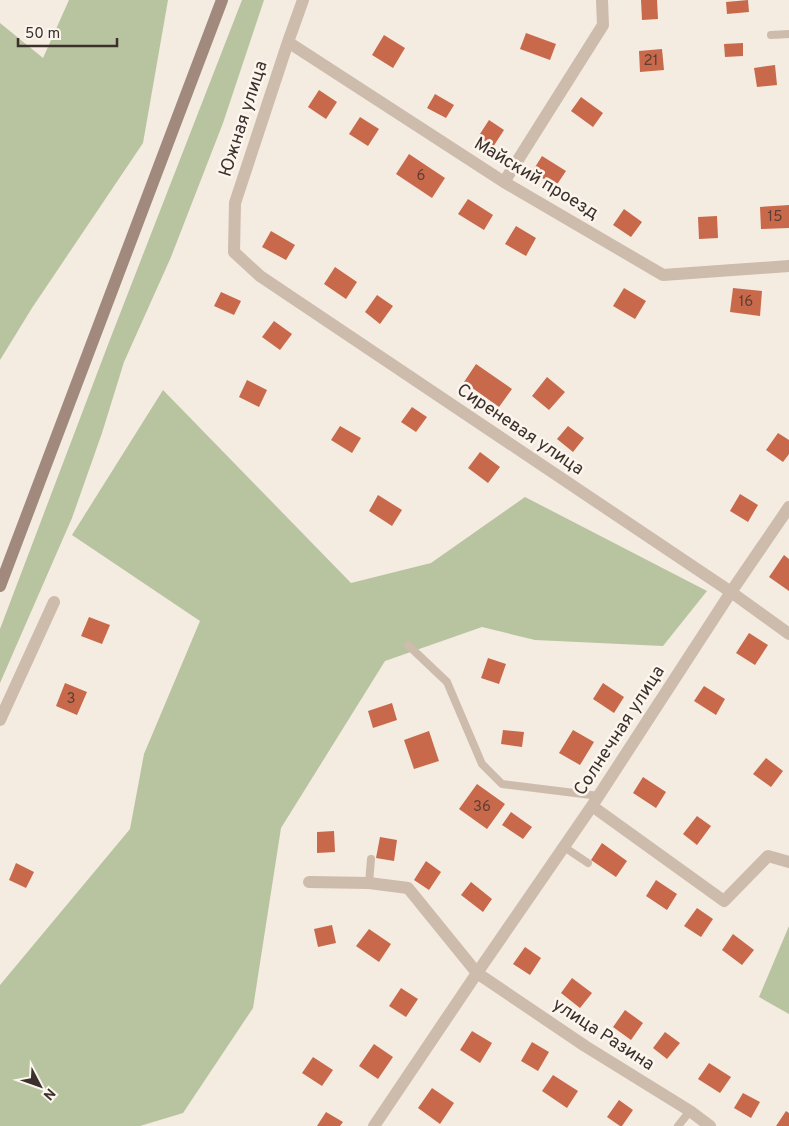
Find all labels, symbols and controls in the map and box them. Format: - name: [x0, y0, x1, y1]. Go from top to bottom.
- scale bar: [18, 15, 116, 47]
- text: 50 m: [25, 25, 60, 44]
- house number: 21: [644, 52, 658, 71]
- street label: Южная улица: [214, 58, 274, 180]
- street label: Майский проезд: [469, 133, 603, 225]
- house number: 6: [417, 167, 426, 186]
- house number: 15: [768, 208, 782, 227]
- house number: 16: [739, 293, 753, 312]
- street label: Сиреневая улица: [452, 379, 588, 481]
- street label: Солнечная улица: [569, 662, 671, 800]
- house number: 3: [66, 690, 76, 709]
- house number: 36: [473, 798, 491, 817]
- street label: улица Разина: [548, 993, 658, 1077]
- north arrow: [15, 1061, 65, 1111]
- text: N: [39, 1084, 58, 1103]

